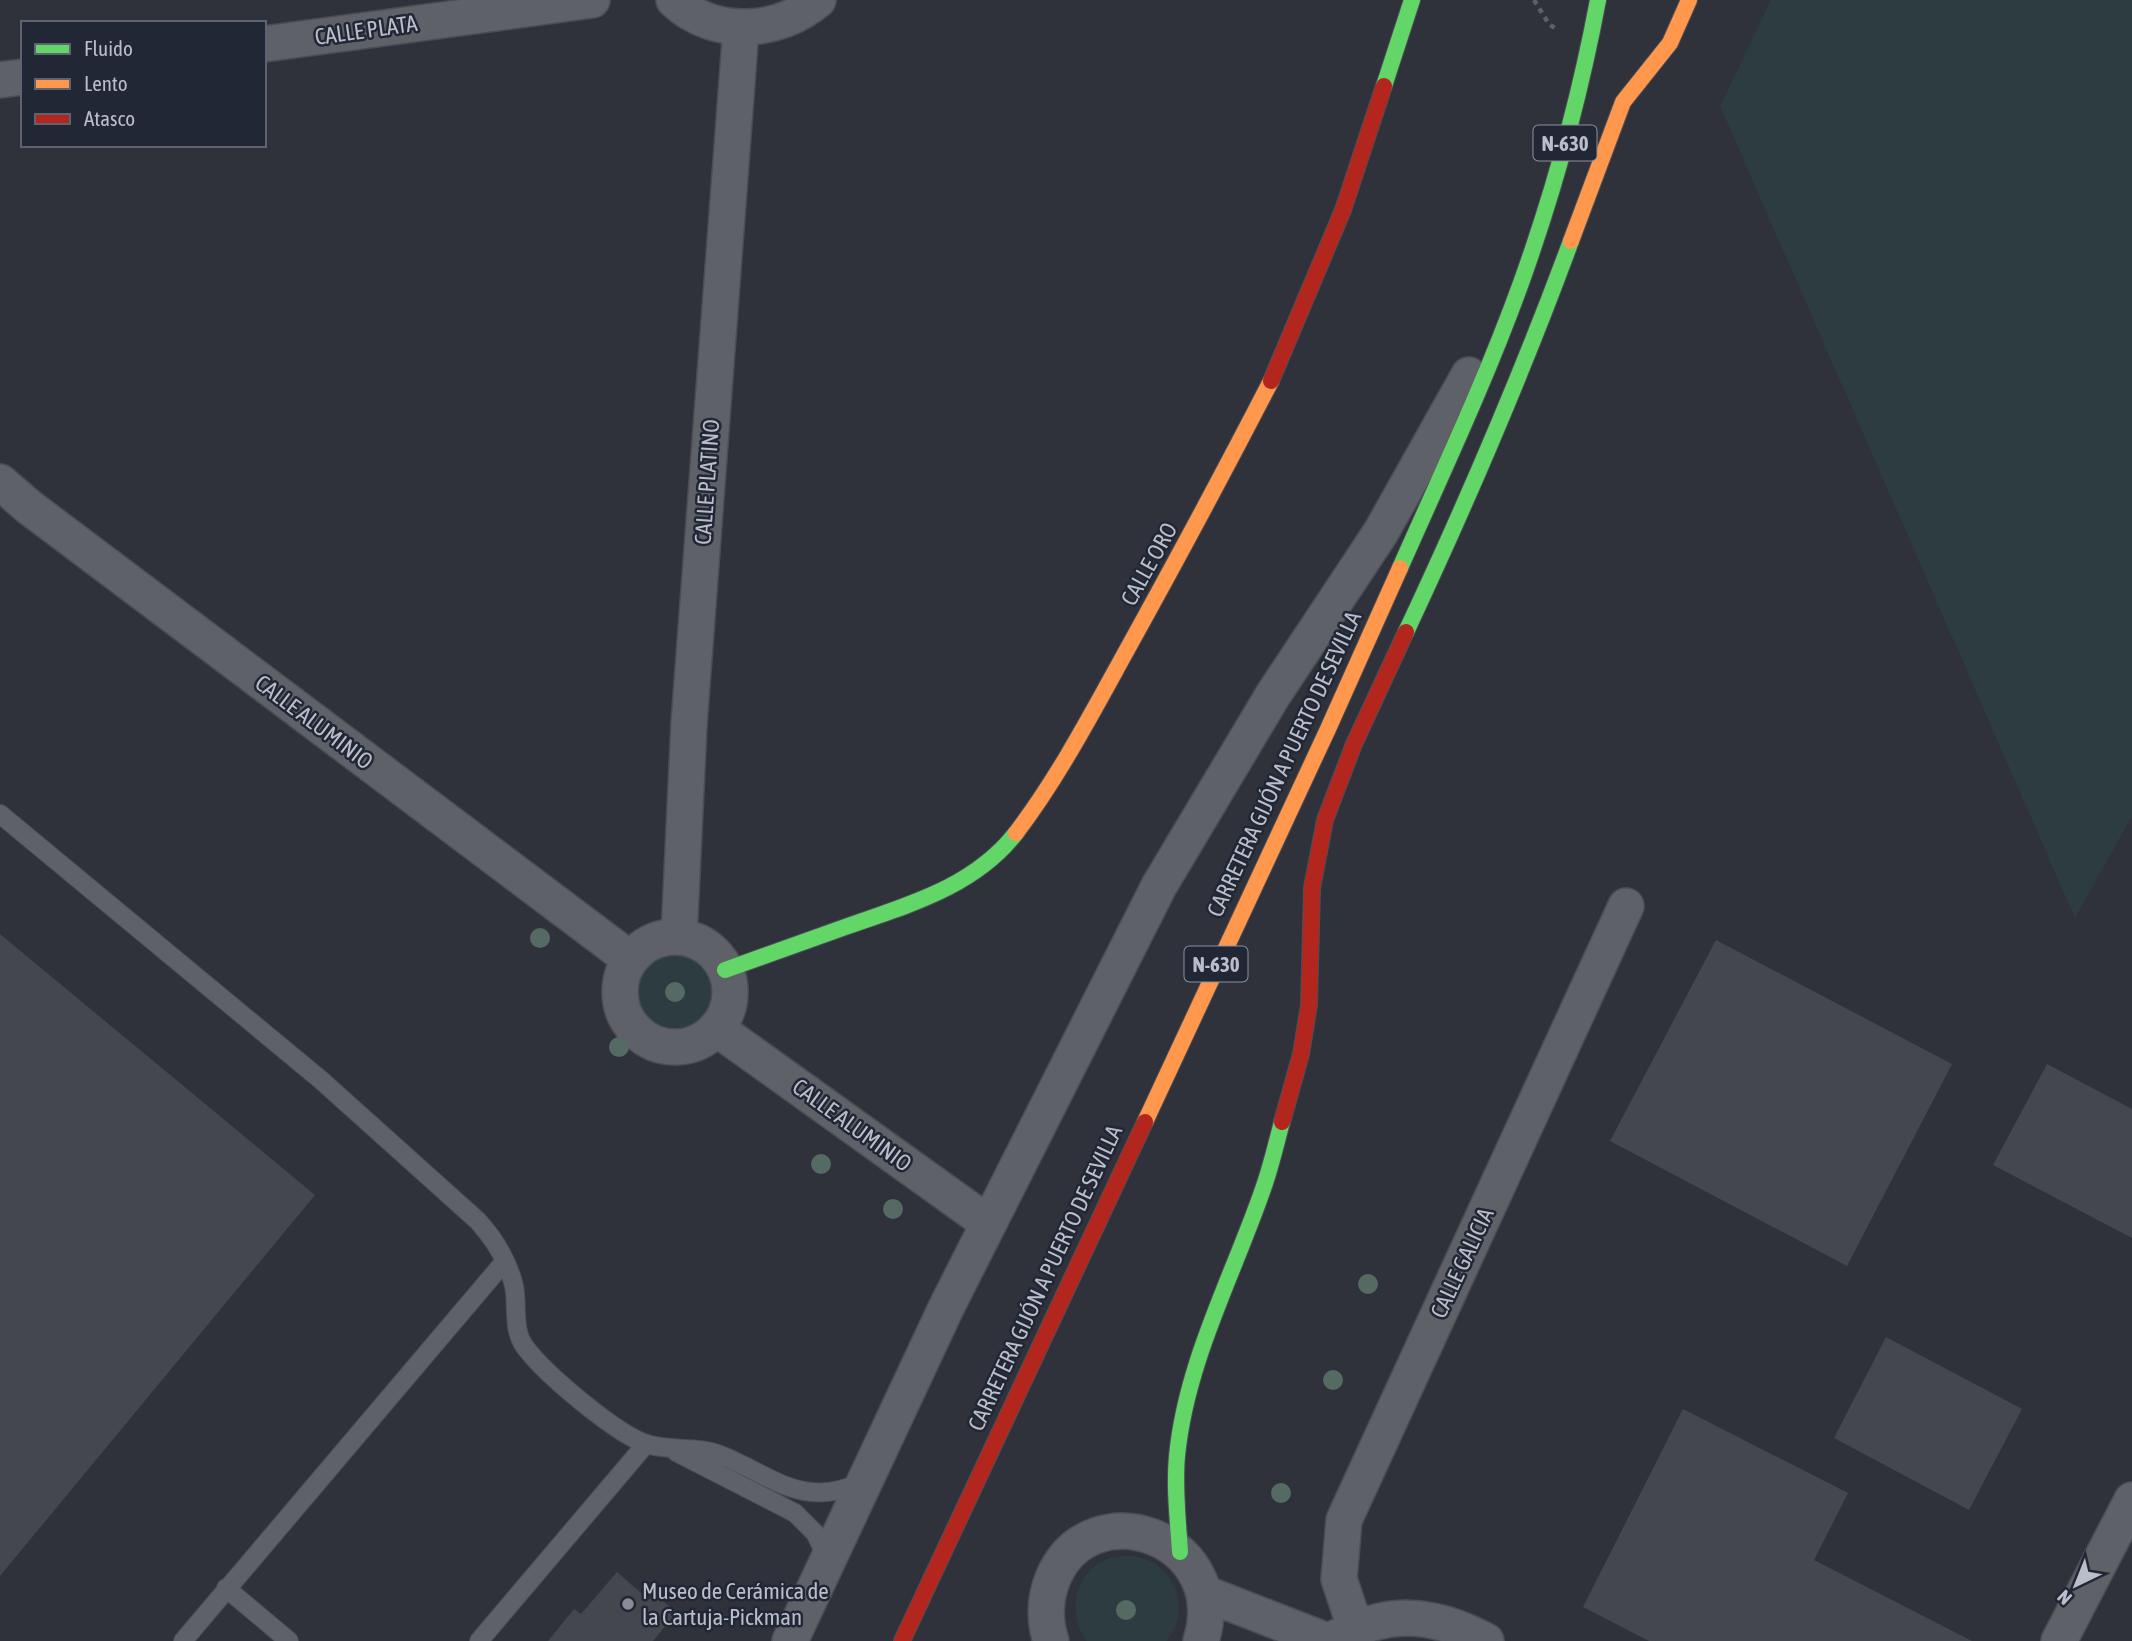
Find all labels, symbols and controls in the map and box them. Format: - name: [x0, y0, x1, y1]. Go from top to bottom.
- street label: CALLE PLATA: [313, 10, 420, 50]
- legend: [21, 21, 266, 147]
- text: Fluido: [84, 36, 133, 60]
- text: Lento: [84, 71, 128, 95]
- text: Atasco: [84, 106, 135, 130]
- road number: N-630: [1534, 125, 1596, 160]
- street label: CALLE PLATINO: [690, 418, 724, 546]
- street label: CALLE ORO: [1116, 518, 1182, 610]
- street label: CARRETERA GIJÓN A PUERTO DE SEVILLA: [1202, 606, 1367, 921]
- street label: CALLE ALUMINIO: [250, 669, 378, 775]
- road number: N-630: [1184, 946, 1248, 982]
- street label: CALLE ALUMINIO: [788, 1073, 916, 1177]
- street label: CARRETERA GIJÓN A PUERTO DE SEVILLA: [963, 1120, 1128, 1435]
- street label: CALLE GALICIA: [1425, 1203, 1499, 1322]
- north arrow: [2041, 1550, 2111, 1620]
- place label: Museo de Cerámica de la Cartuja-Pickman: [642, 1578, 829, 1630]
- text: N: [2053, 1586, 2076, 1609]
- marker: Museo de Cerámica de la Cartuja-Pickman: [620, 1596, 636, 1612]

